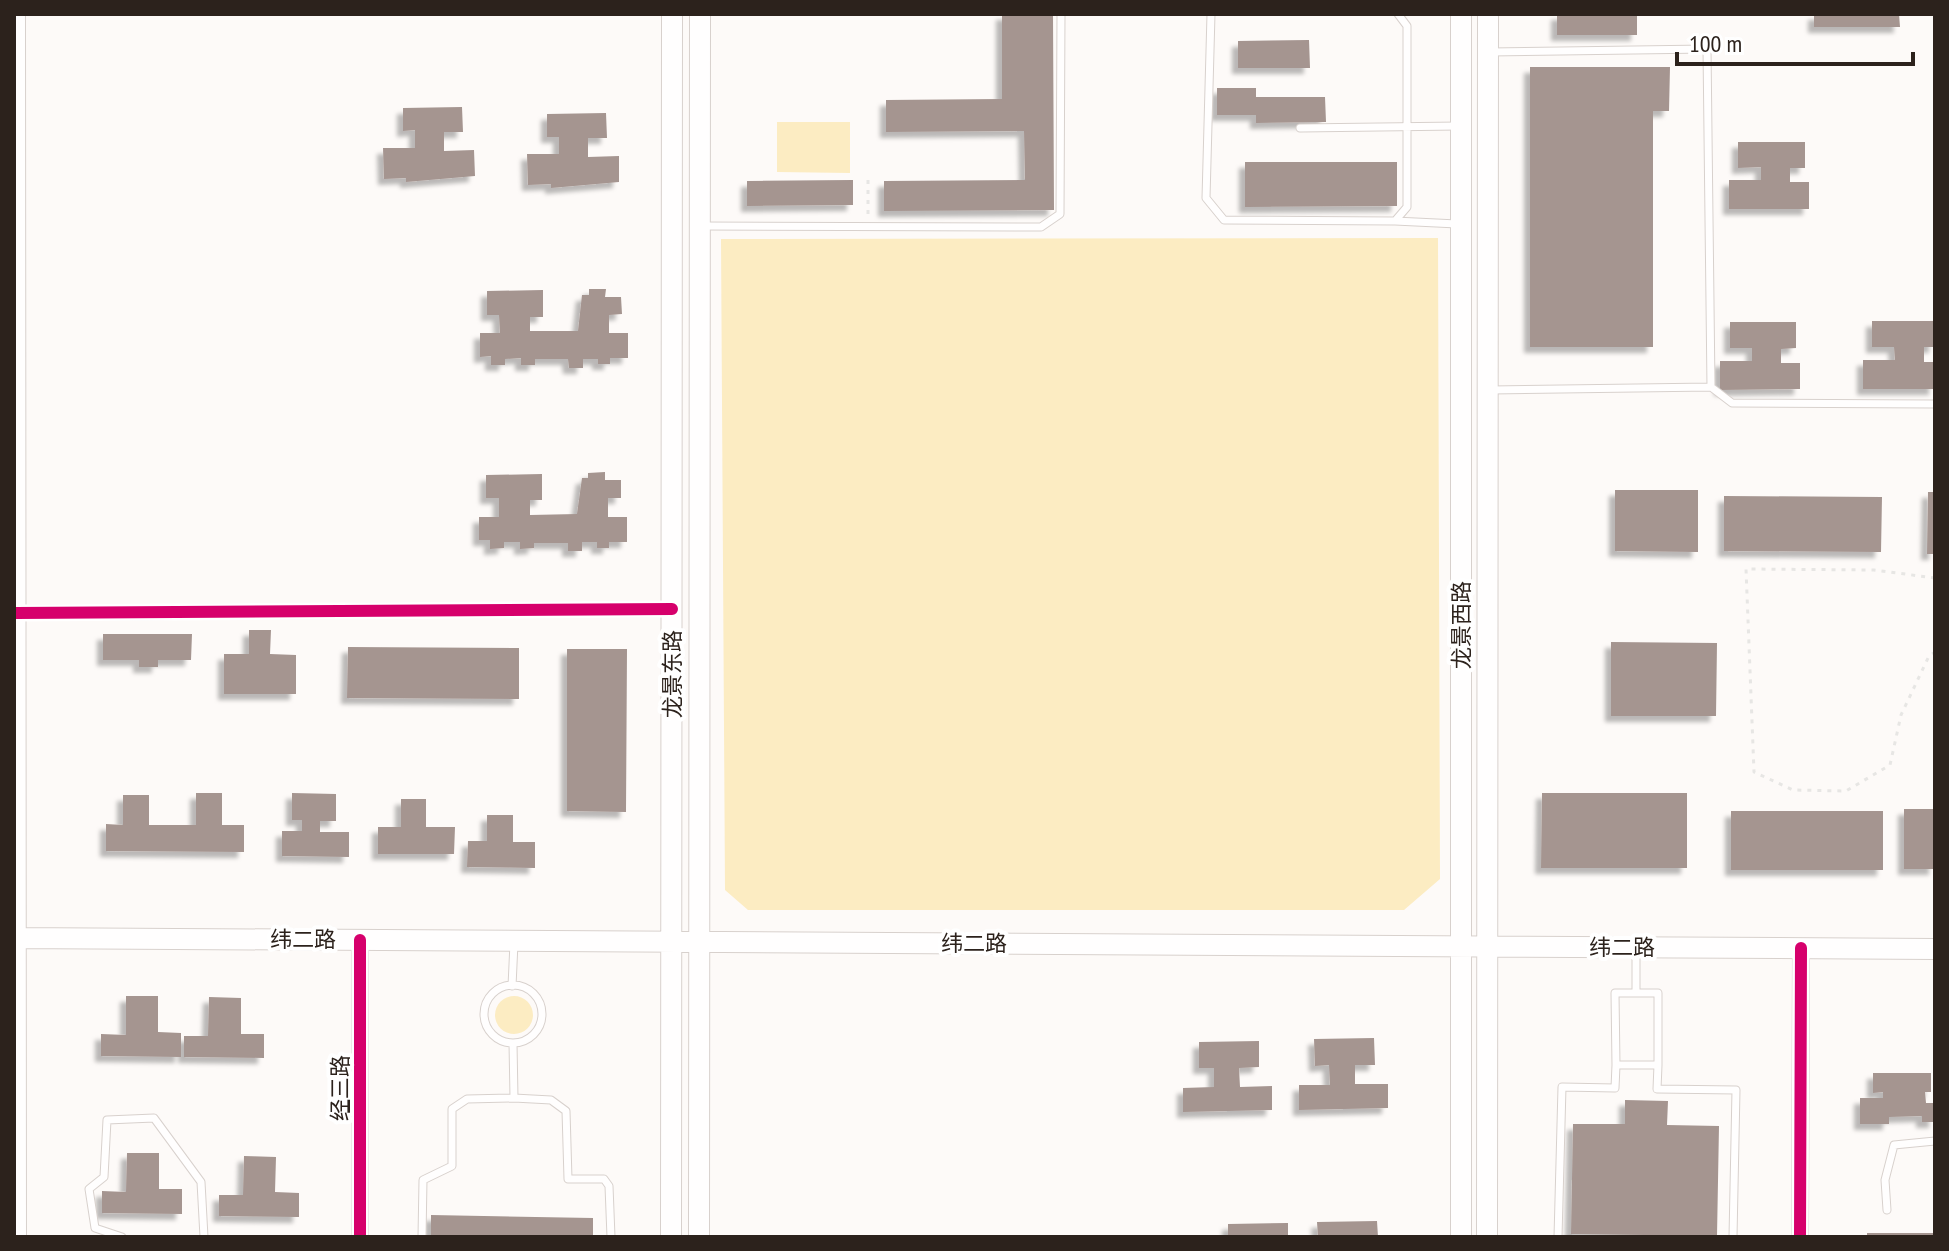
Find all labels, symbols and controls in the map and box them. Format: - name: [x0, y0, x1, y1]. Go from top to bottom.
- scale bar: [1677, 16, 1913, 66]
- text: 100 m: [1689, 28, 1742, 59]
- street label: 龙景西路: [1447, 581, 1475, 669]
- street label: 龙景东路: [658, 630, 686, 718]
- street label: 纬二路: [270, 925, 336, 953]
- street label: 纬二路: [941, 929, 1007, 957]
- street label: 纬二路: [1589, 933, 1655, 961]
- street label: 经三路: [326, 1055, 354, 1121]

